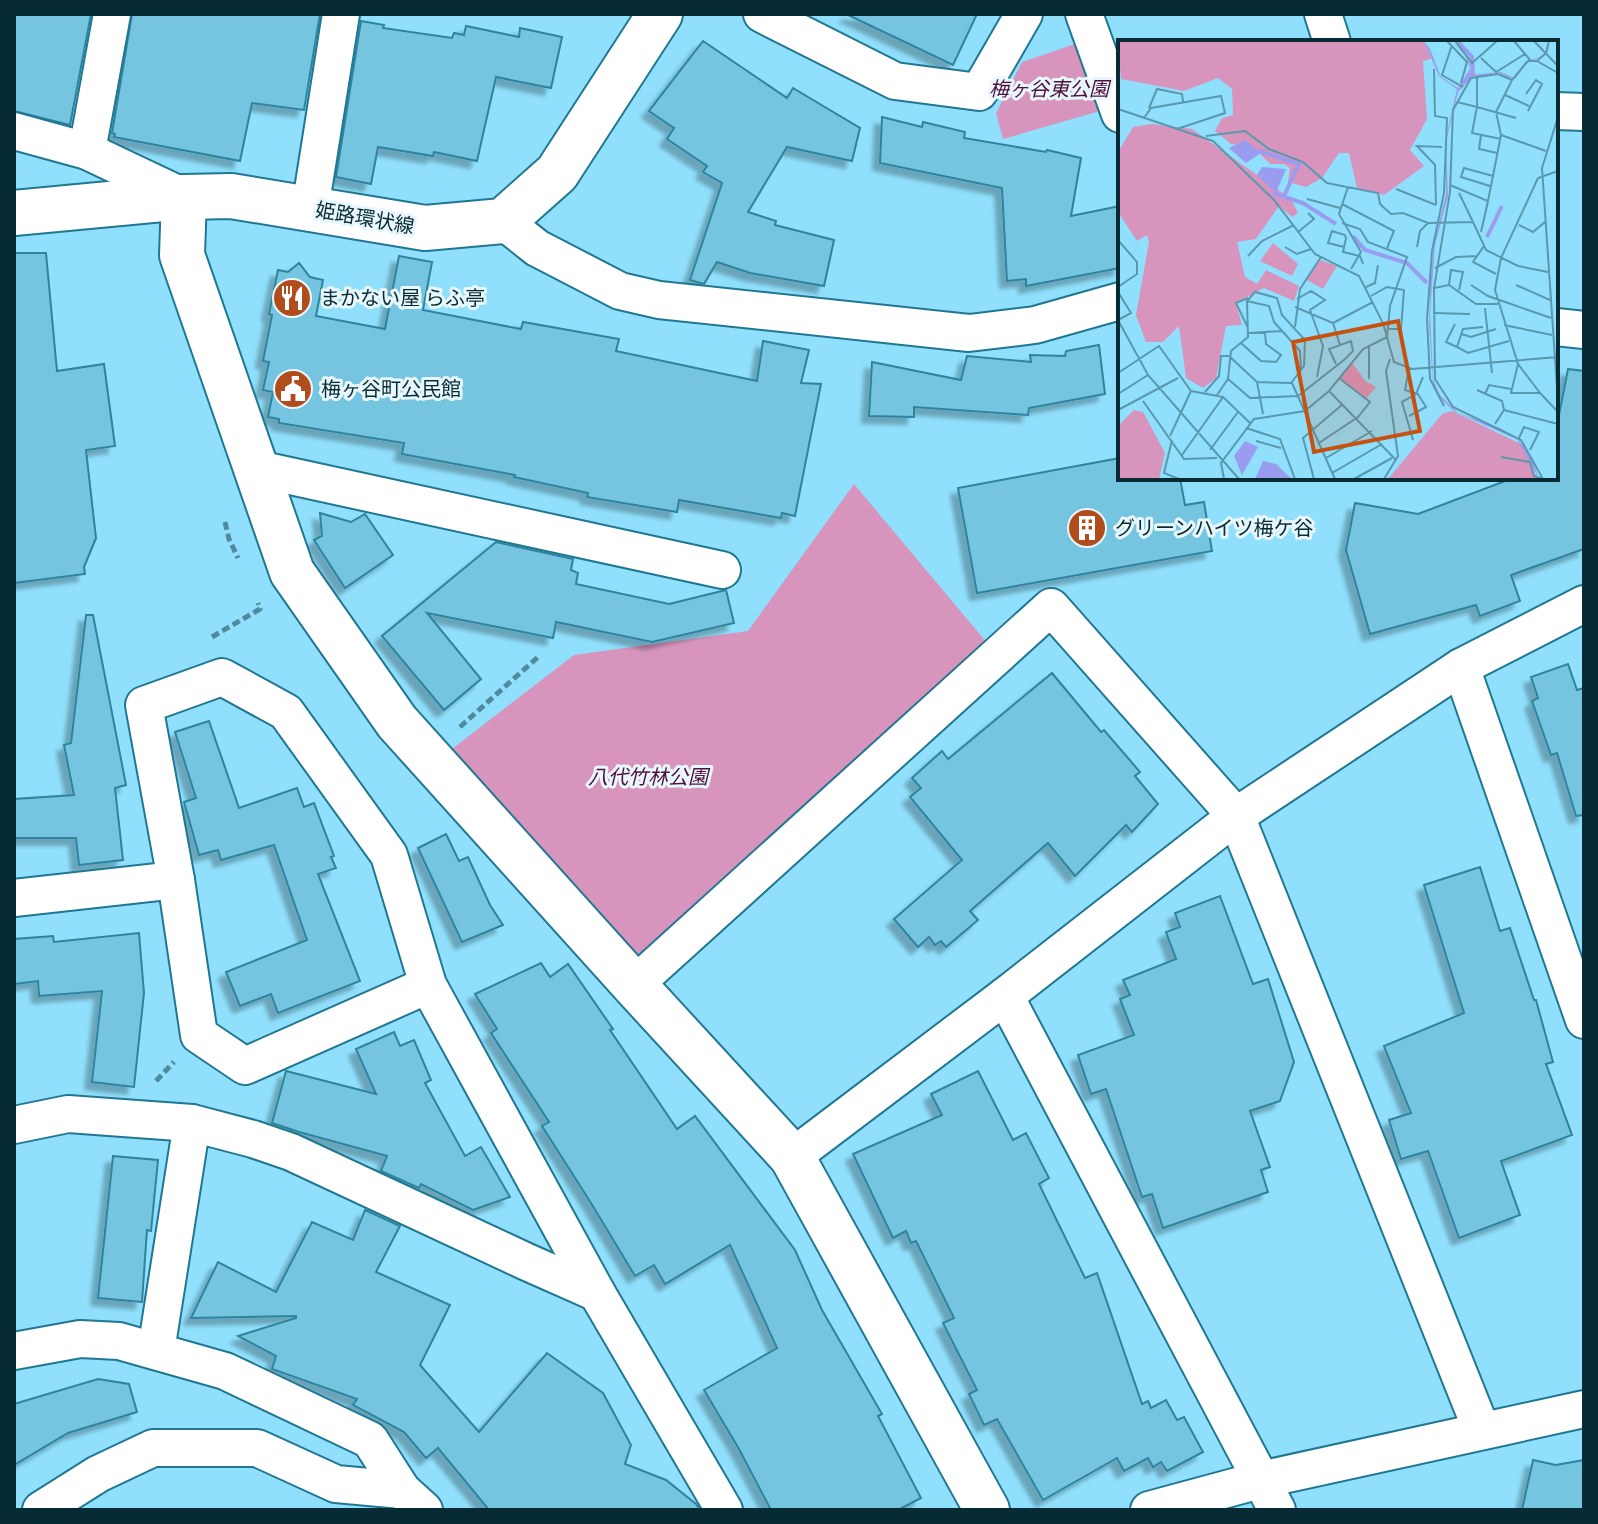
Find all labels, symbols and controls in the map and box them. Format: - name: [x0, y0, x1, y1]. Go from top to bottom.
- inset map: [1118, 40, 1558, 480]
- park label: 梅ヶ谷東公園: [989, 77, 1112, 101]
- street label: 姫路環状線: [314, 197, 416, 239]
- restaurant icon: まかない屋 らふ亭: [271, 277, 313, 319]
- place label: まかない屋 らふ亭: [320, 286, 485, 310]
- public building icon: 梅ヶ谷町公民館: [272, 368, 314, 410]
- place label: 梅ヶ谷町公民館: [321, 377, 461, 401]
- building icon: グリーンハイツ梅ケ谷: [1066, 507, 1108, 549]
- place label: グリーンハイツ梅ケ谷: [1115, 516, 1314, 540]
- park label: 八代竹林公園: [588, 765, 711, 789]

